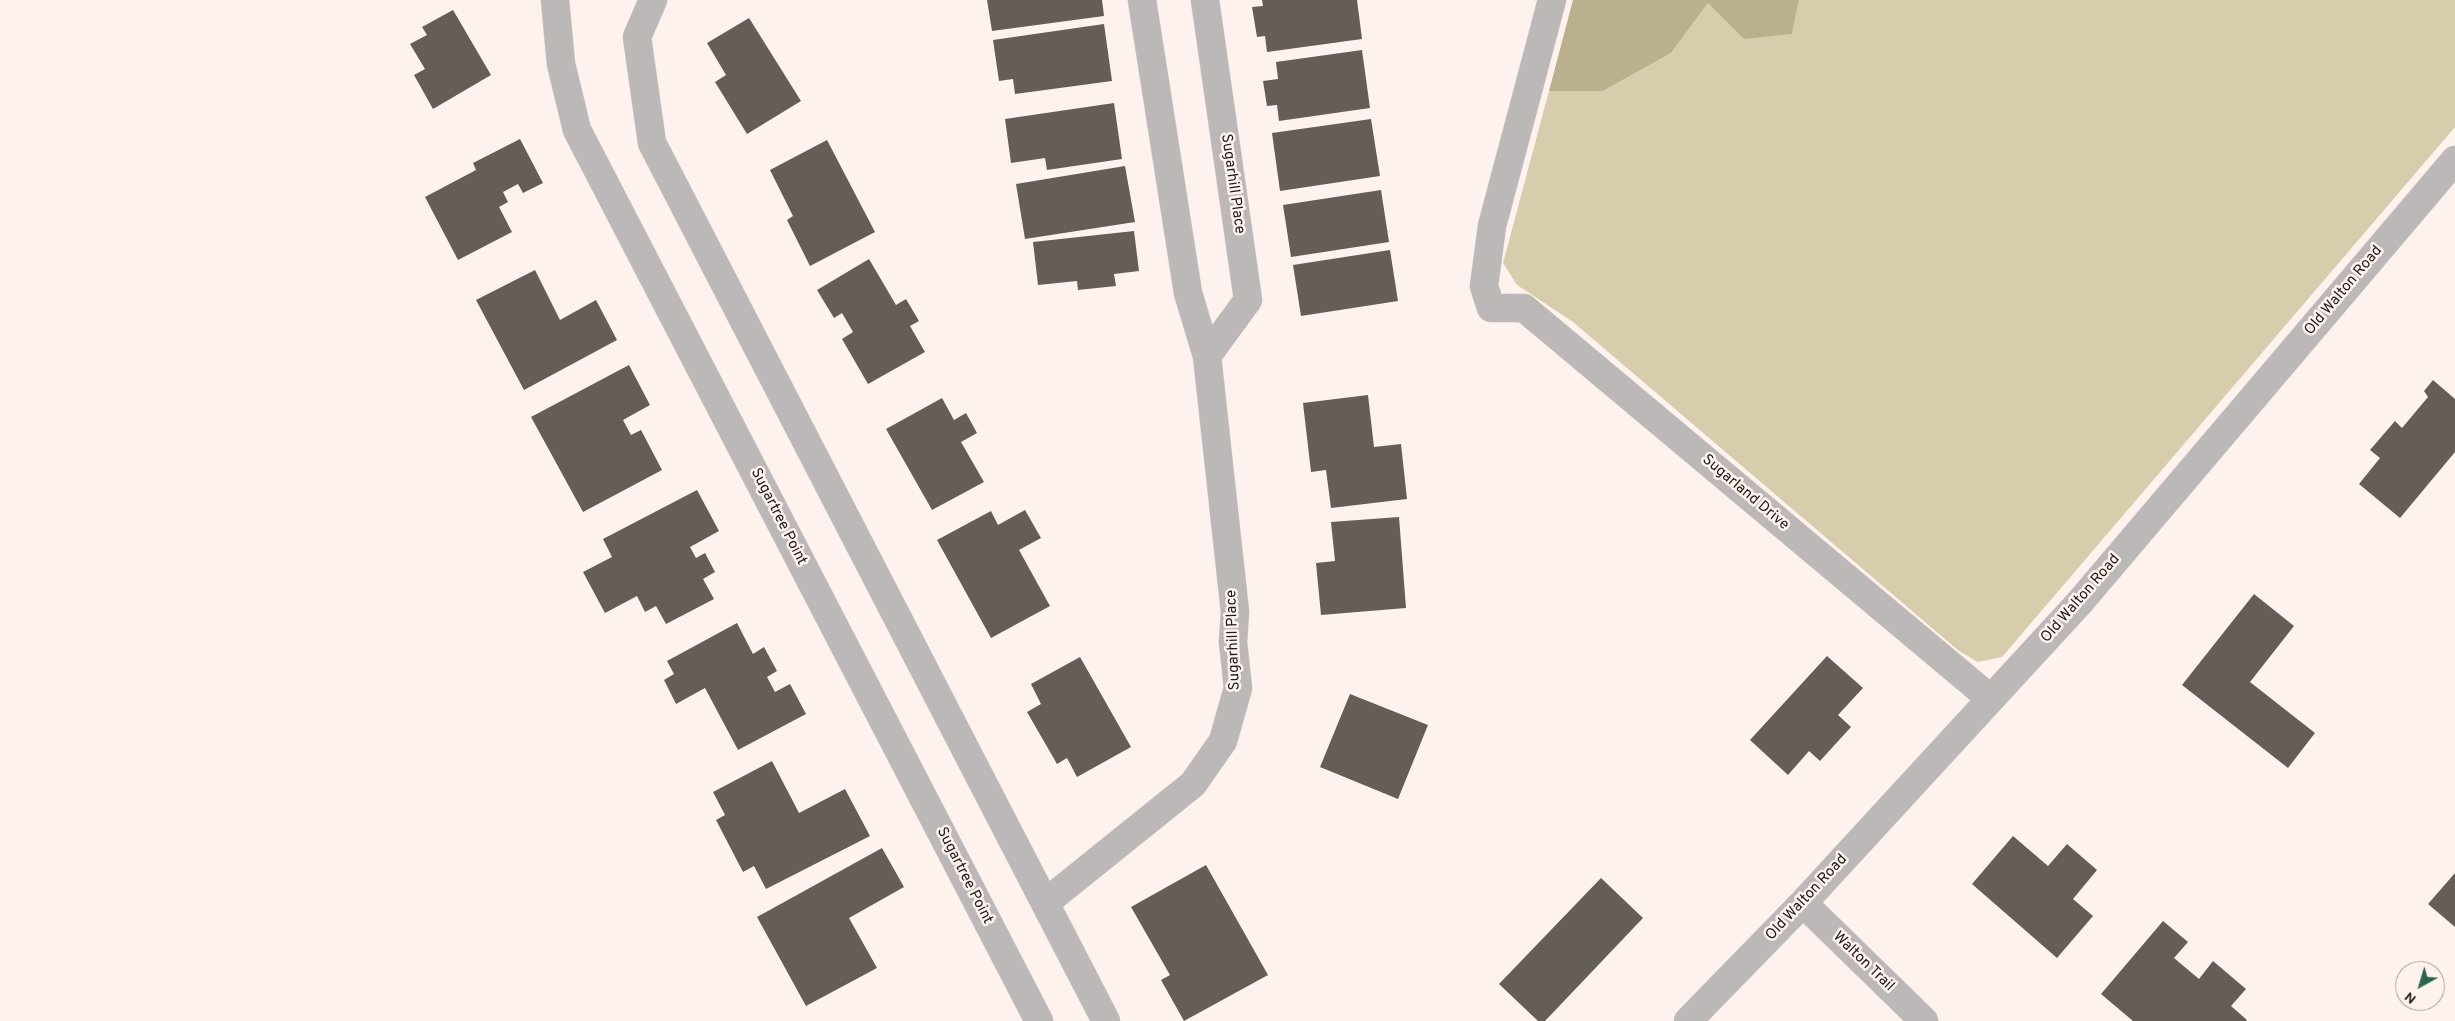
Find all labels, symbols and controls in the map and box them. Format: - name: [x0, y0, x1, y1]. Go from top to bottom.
- street label: Sugarhill Place: [1216, 133, 1248, 235]
- street label: Old Walton Road: [2301, 243, 2387, 339]
- street label: Sugarland Drive: [1698, 451, 1792, 535]
- street label: Sugartree Point: [746, 466, 810, 568]
- street label: Old Walton Road: [2038, 551, 2124, 647]
- street label: Sugarhill Place: [1223, 589, 1245, 691]
- street label: Sugartree Point: [932, 825, 996, 927]
- street label: Old Walton Road: [1762, 851, 1852, 945]
- street label: Walton Trail: [1829, 928, 1897, 996]
- north arrow: [2395, 961, 2445, 1011]
- text: N: [2402, 987, 2420, 1007]

